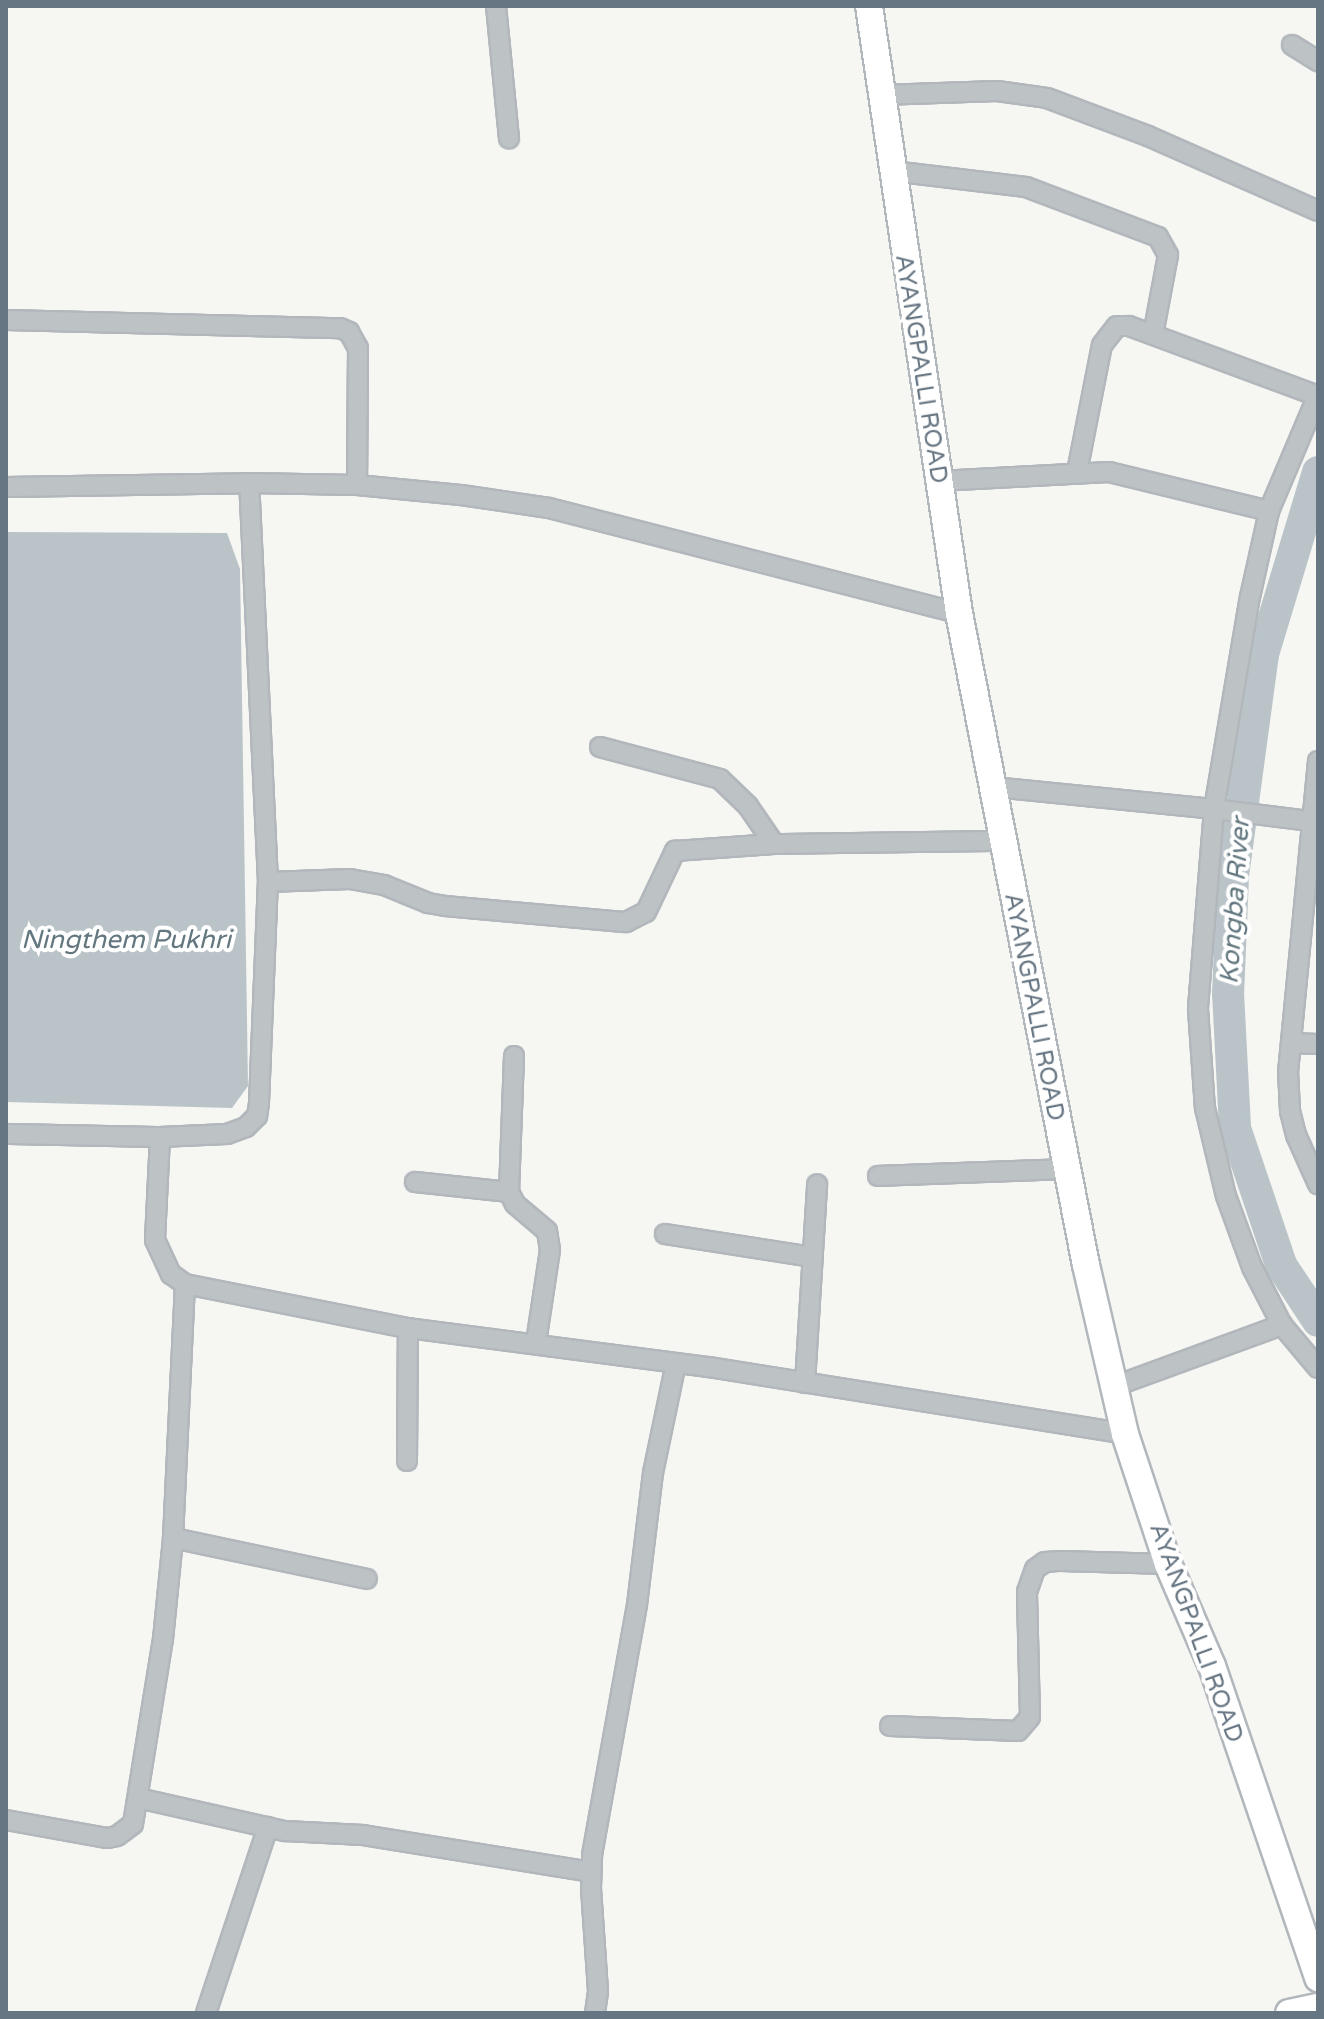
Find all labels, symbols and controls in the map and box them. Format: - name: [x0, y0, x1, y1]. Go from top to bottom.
- street label: AYANGPALLI ROAD: [889, 252, 953, 486]
- water label: Kongba River: [1214, 817, 1256, 985]
- street label: AYANGPALLI ROAD: [998, 891, 1070, 1123]
- water label: Ningthem Pukhri: [21, 924, 231, 956]
- street label: AYANGPALLI ROAD: [1143, 1519, 1249, 1747]

